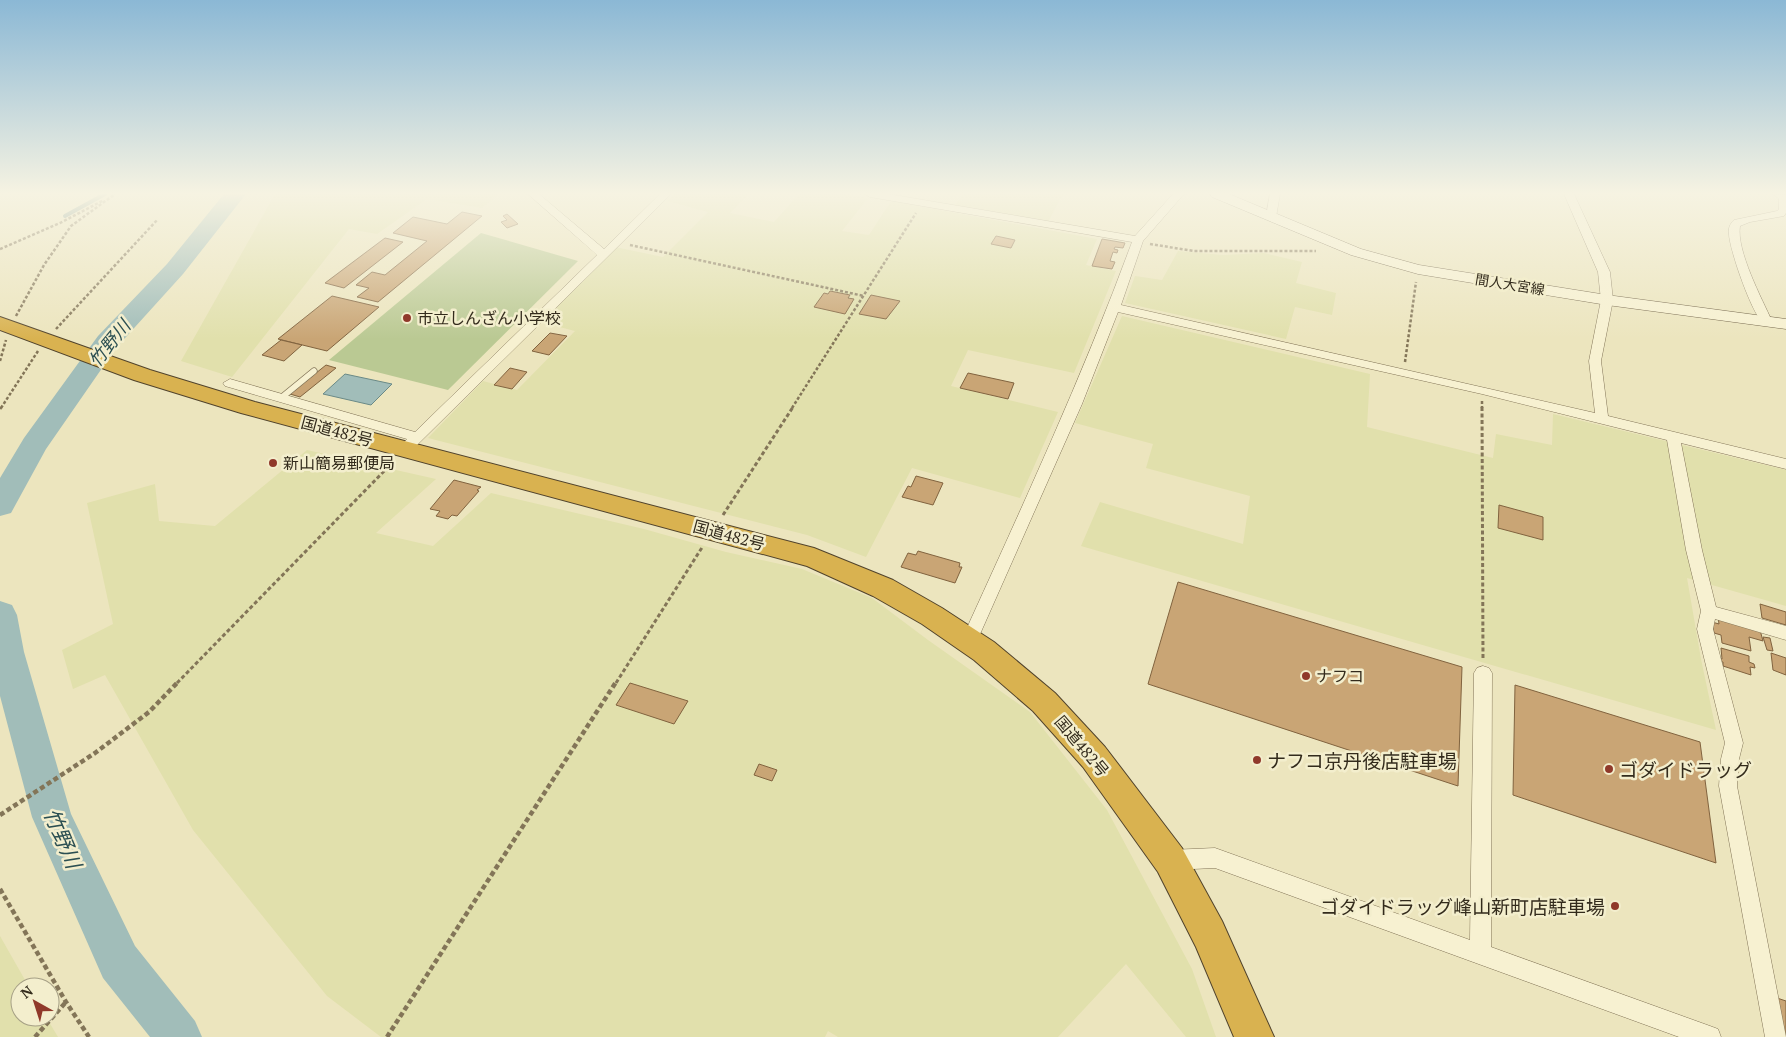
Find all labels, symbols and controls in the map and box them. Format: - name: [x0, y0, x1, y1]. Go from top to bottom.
- street label: 間人大宮線: [1474, 269, 1546, 299]
- place label: 市立しんざん小学校: [417, 307, 561, 329]
- marker: 市立しんざん小学校: [401, 312, 413, 324]
- water label: 竹野川: [83, 313, 137, 372]
- street label: 国道482号: [299, 411, 375, 451]
- place label: 新山簡易郵便局: [283, 452, 395, 474]
- marker: 新山簡易郵便局: [267, 457, 279, 469]
- street label: 国道482号: [691, 515, 767, 555]
- place label: ナフコ: [1316, 665, 1364, 687]
- marker: ナフコ: [1300, 670, 1312, 682]
- street label: 国道482号: [1050, 711, 1114, 781]
- place label: ナフコ京丹後店駐車場: [1267, 748, 1457, 773]
- marker: ナフコ京丹後店駐車場: [1251, 754, 1263, 766]
- place label: ゴダイドラッグ: [1619, 757, 1752, 782]
- marker: ゴダイドラッグ: [1603, 763, 1615, 775]
- water label: 竹野川: [38, 804, 89, 874]
- place label: ゴダイドラッグ峰山新町店駐車場: [1320, 894, 1605, 919]
- marker: ゴダイドラッグ峰山新町店駐車場: [1609, 900, 1621, 912]
- north arrow: [10, 977, 60, 1027]
- text: N: [16, 981, 37, 1002]

